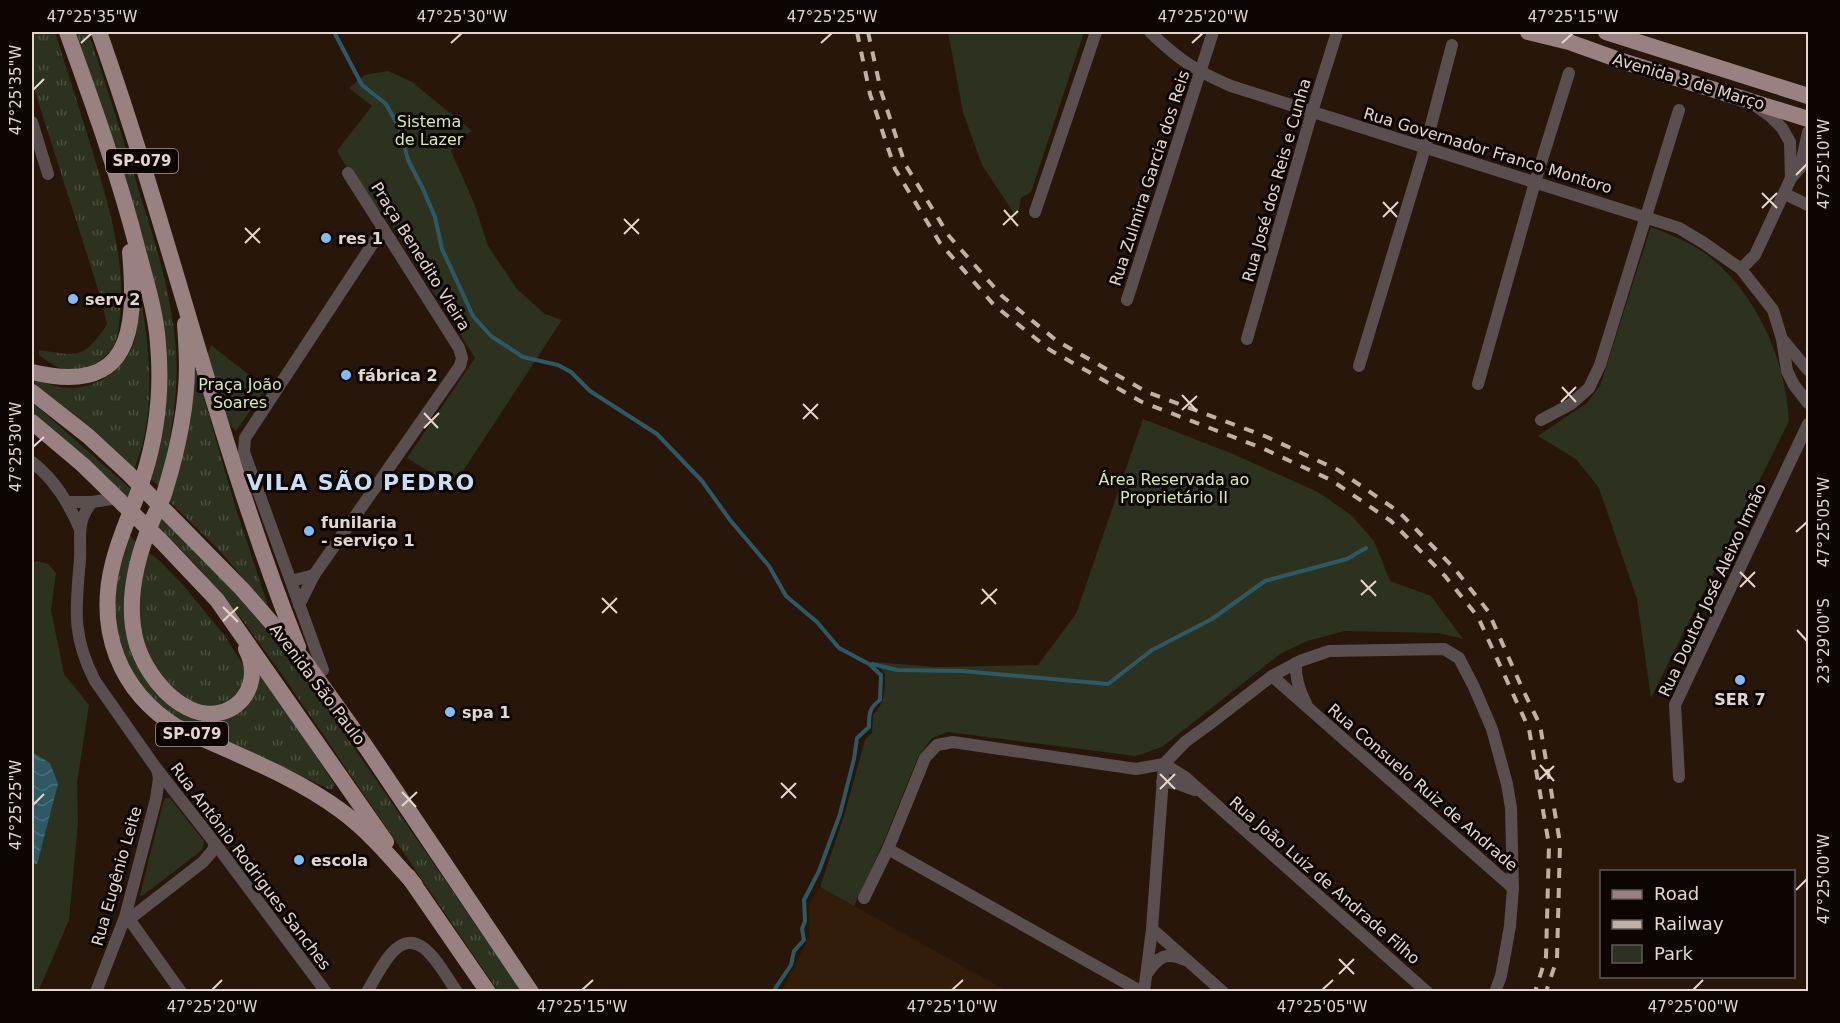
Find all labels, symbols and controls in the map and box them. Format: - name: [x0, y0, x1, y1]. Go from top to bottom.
- text: 47°25'35"W: [47, 8, 137, 26]
- text: 47°25'30"W: [417, 8, 507, 26]
- text: 47°25'25"W: [787, 8, 877, 26]
- text: 47°25'20"W: [1158, 8, 1248, 26]
- text: 47°25'15"W: [1528, 8, 1618, 26]
- text: 47°25'35"W: [7, 45, 25, 135]
- street label: Avenida 3 de Março: [1611, 49, 1767, 114]
- street label: Rua Zulmira Garcia dos Reis: [1106, 68, 1193, 288]
- street label: Rua José dos Reis e Cunha: [1238, 76, 1315, 284]
- street label: Rua Governador Franco Montoro: [1361, 104, 1614, 197]
- park label: Sistema de Lazer: [395, 112, 464, 149]
- text: 47°25'10"W: [1815, 119, 1833, 209]
- road number: SP-079: [106, 149, 178, 173]
- street label: Praça Benedito Vieira: [367, 178, 474, 334]
- place label: res 1: [338, 229, 383, 248]
- marker: res 1: [319, 231, 333, 245]
- place label: serv 2: [85, 290, 140, 309]
- marker: serv 2: [66, 292, 80, 306]
- place label: fábrica 2: [358, 366, 438, 385]
- marker: fábrica 2: [339, 368, 353, 382]
- park label: Praça João Soares: [198, 375, 282, 412]
- text: 47°25'30"W: [7, 402, 25, 492]
- district label: VILA SÃO PEDRO: [246, 470, 476, 495]
- park label: Área Reservada ao Proprietário II: [1099, 470, 1249, 507]
- text: 47°25'05"W: [1815, 477, 1833, 567]
- street label: Rua Doutor José Aleixo Irmão: [1655, 481, 1770, 700]
- place label: funilaria - serviço 1: [321, 513, 415, 550]
- marker: funilaria - serviço 1: [302, 524, 316, 538]
- text: 23°29'00"S: [1815, 598, 1833, 684]
- street label: Avenida São Paulo: [266, 620, 369, 749]
- marker: SER 7: [1733, 673, 1747, 687]
- place label: SER 7: [1714, 690, 1766, 709]
- street label: Rua Consuelo Ruiz de Andrade: [1324, 700, 1521, 875]
- place label: spa 1: [462, 703, 510, 722]
- marker: spa 1: [443, 705, 457, 719]
- road number: SP-079: [156, 722, 228, 746]
- street label: Rua Antônio Rodrigues Sanches: [167, 759, 335, 974]
- text: 47°25'25"W: [7, 760, 25, 850]
- street label: Rua João Luiz de Andrade Filho: [1226, 793, 1424, 968]
- street label: Rua Eugênio Leite: [87, 804, 145, 948]
- text: 47°25'00"W: [1815, 834, 1833, 924]
- place label: escola: [311, 851, 368, 870]
- marker: escola: [292, 853, 306, 867]
- legend: [1600, 870, 1795, 978]
- text: Road: [1654, 883, 1699, 904]
- text: Railway: [1654, 913, 1724, 934]
- text: Park: [1654, 943, 1693, 964]
- text: 47°25'20"W: [167, 998, 257, 1016]
- text: 47°25'15"W: [537, 998, 627, 1016]
- text: 47°25'10"W: [907, 998, 997, 1016]
- text: 47°25'05"W: [1277, 998, 1367, 1016]
- text: 47°25'00"W: [1648, 998, 1738, 1016]

